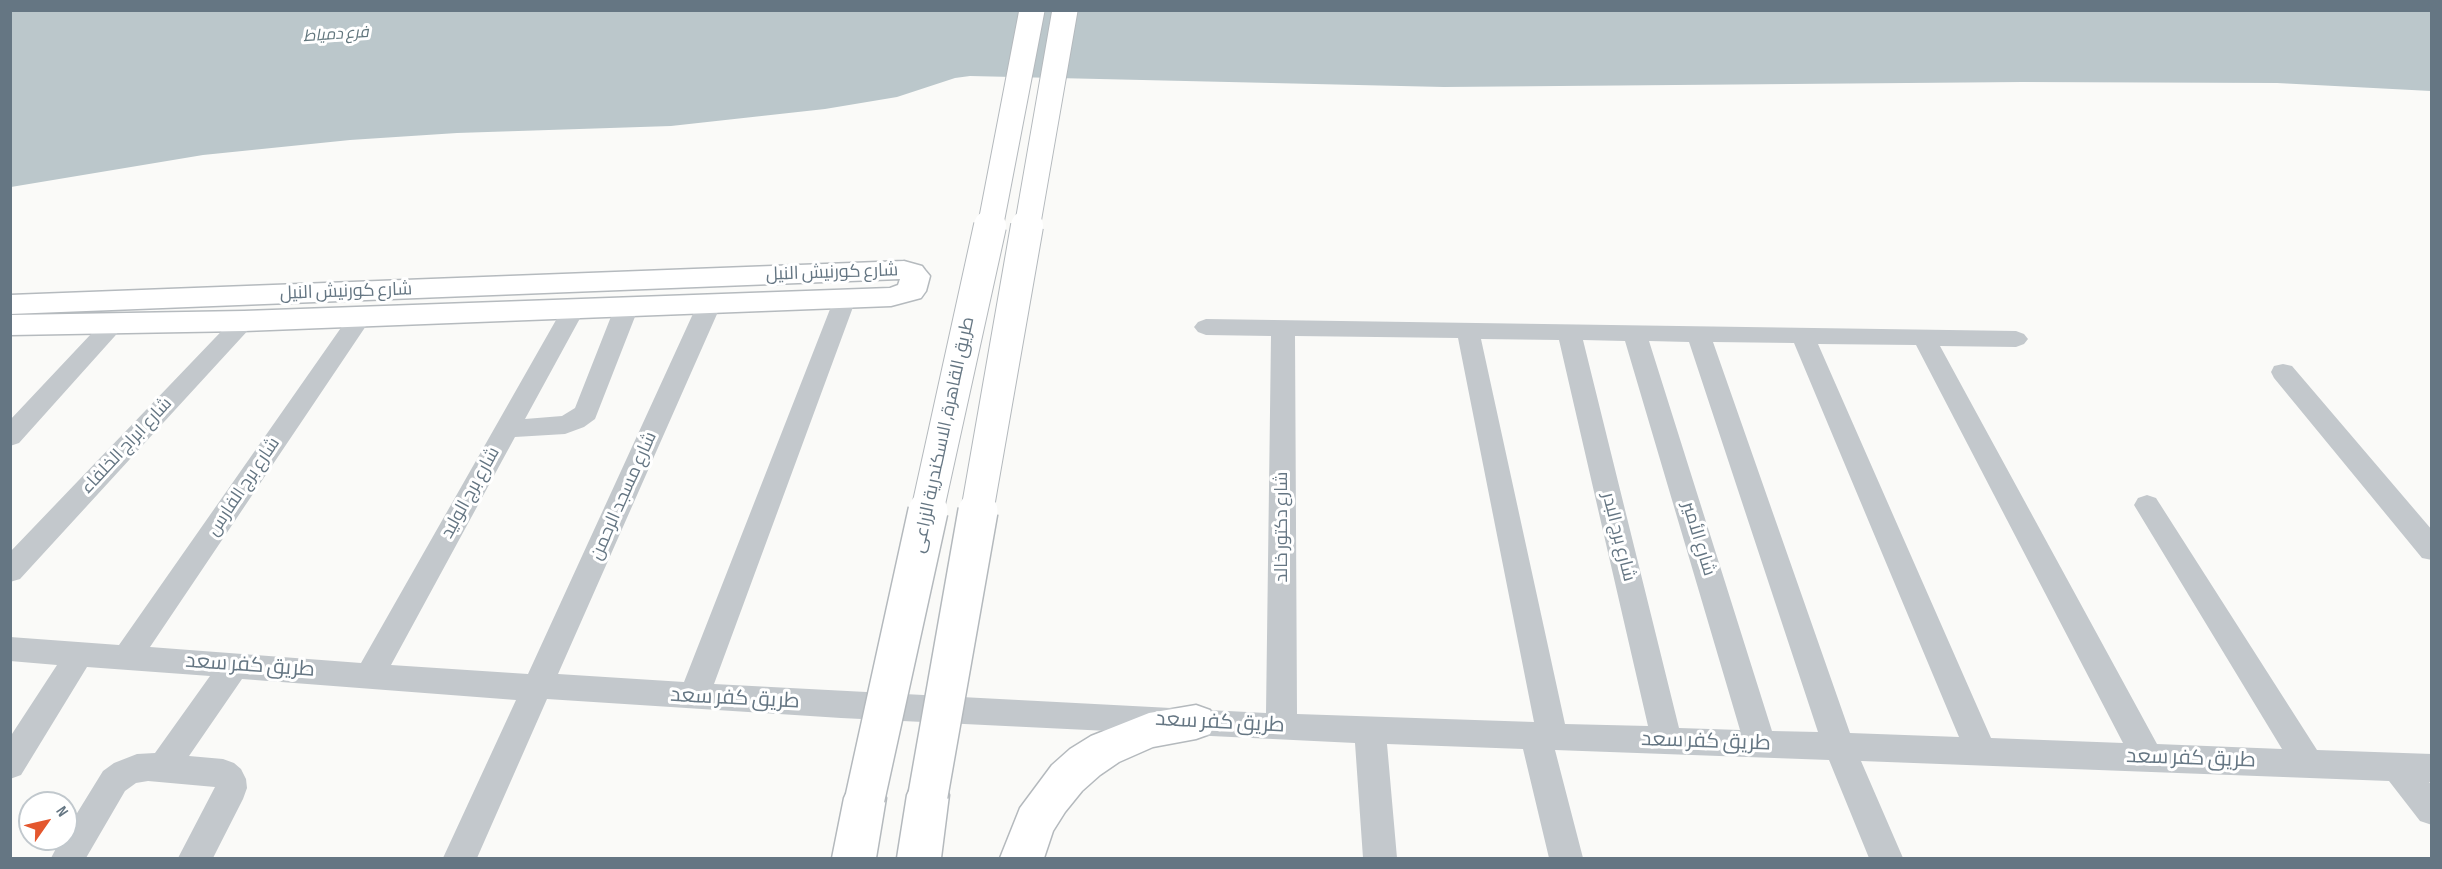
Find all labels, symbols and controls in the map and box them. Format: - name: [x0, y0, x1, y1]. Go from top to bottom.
- water label: فرع دمياط: [303, 23, 369, 47]
- street label: شارع كورنيش النيل: [765, 260, 899, 286]
- street label: شارع كورنيش النيل: [279, 279, 413, 305]
- street label: طريق القاهرة, الاسكندرية الزراعى: [908, 315, 980, 555]
- street label: شارع ابراج الخلفاء: [77, 393, 177, 499]
- street label: شارع مسجد الرحمن: [586, 429, 662, 563]
- street label: شارع برج الفارس: [203, 434, 285, 540]
- street label: شارع برج الوليد: [437, 443, 505, 543]
- street label: شارع دكتور خالد: [1271, 472, 1293, 582]
- street label: شارع برج البدر: [1597, 490, 1639, 584]
- street label: شارع الأمير: [1677, 499, 1719, 579]
- street label: طريق كفر سعد: [185, 649, 315, 683]
- street label: طريق كفر سعد: [670, 683, 800, 715]
- street label: طريق كفر سعد: [1155, 707, 1285, 739]
- street label: طريق كفر سعد: [1641, 727, 1771, 757]
- street label: طريق كفر سعد: [2126, 744, 2256, 774]
- north arrow: [18, 791, 78, 851]
- text: N: [51, 803, 72, 821]

